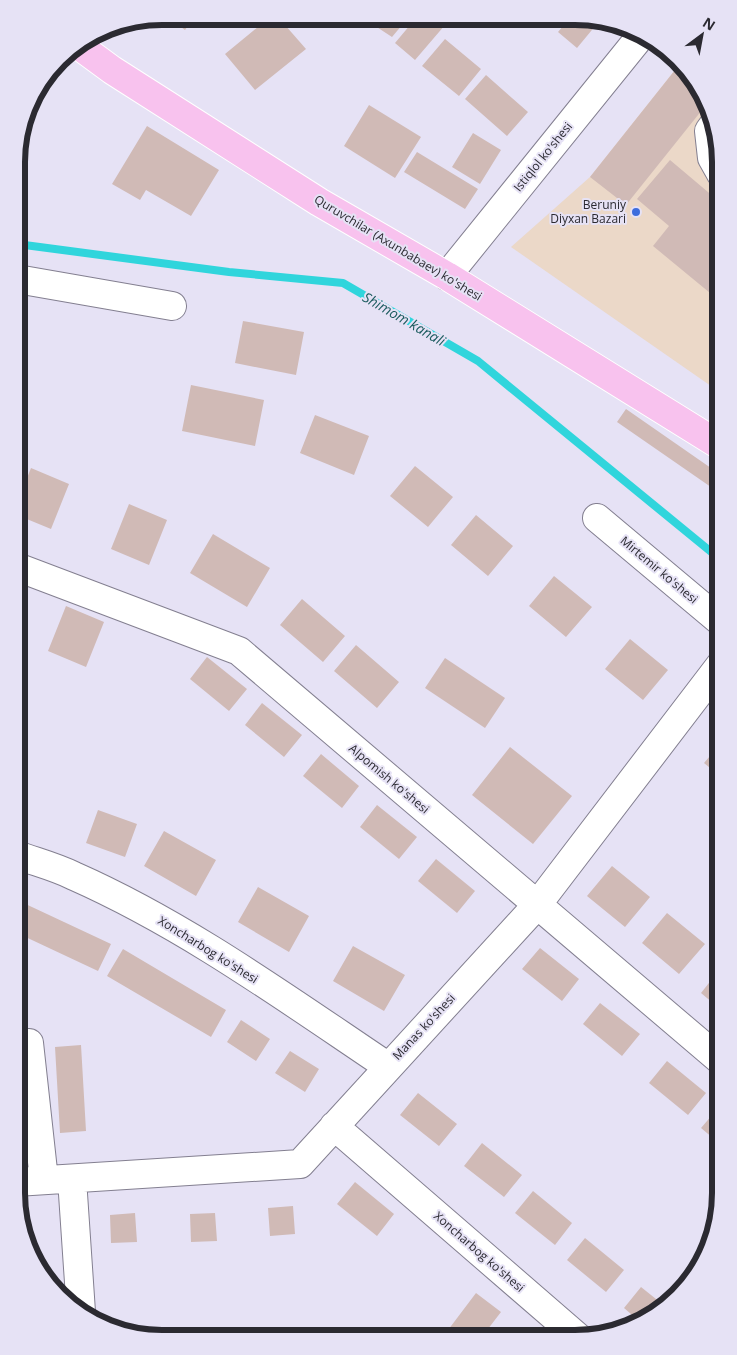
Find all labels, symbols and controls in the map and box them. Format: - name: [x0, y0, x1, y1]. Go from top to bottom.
- north arrow: [677, 10, 727, 60]
- text: N: [699, 12, 719, 35]
- street label: Istiqlol ko'shesi: [509, 118, 576, 195]
- street label: Quruvchilar (Axunbabaev) ko'shesi: [311, 191, 485, 305]
- place label: Beruniy Diyxan Bazari: [550, 196, 627, 227]
- marker: Beruniy Diyxan Bazari: [630, 206, 642, 218]
- water label: Shimom kanali: [359, 287, 449, 350]
- street label: Mirtemir ko'shesi: [617, 532, 702, 607]
- street label: Alpomish ko'shesi: [345, 740, 433, 817]
- street label: Xoncharbog ko'shesi: [155, 912, 262, 987]
- street label: Manas ko'shesi: [388, 990, 459, 1064]
- street label: Xoncharbog ko'shesi: [430, 1207, 528, 1296]

